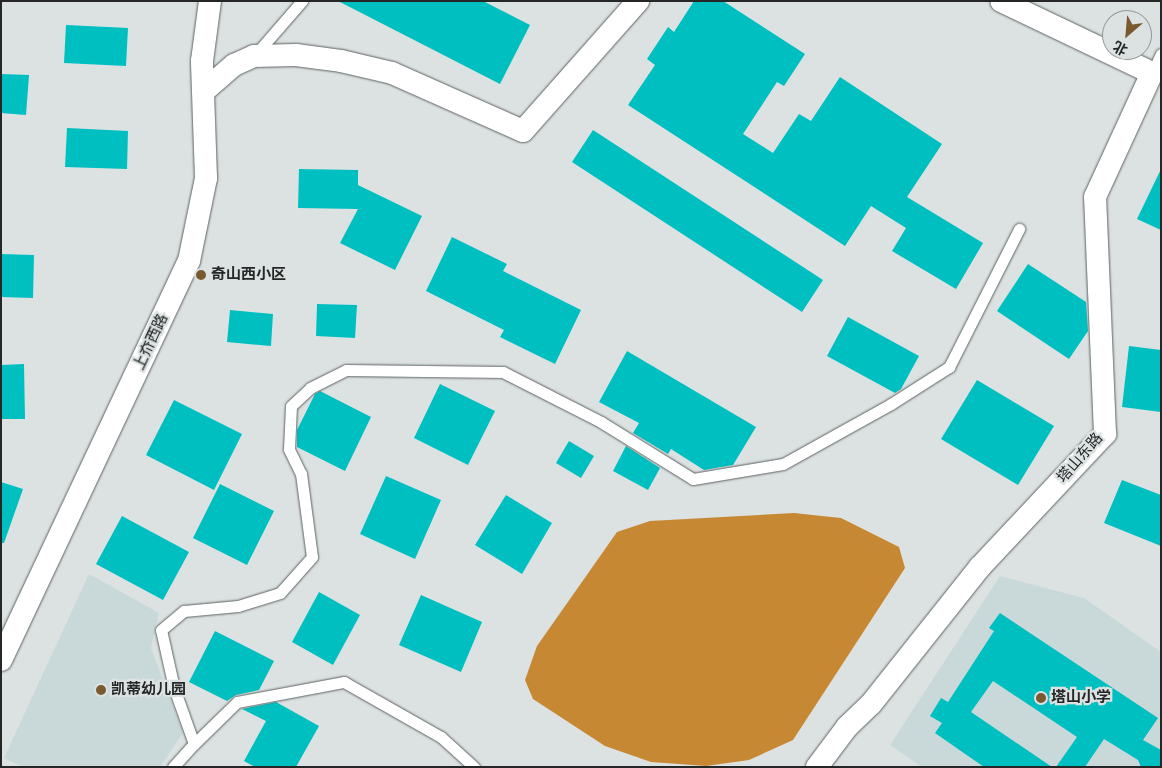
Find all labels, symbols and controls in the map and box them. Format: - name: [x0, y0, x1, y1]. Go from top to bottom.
- north arrow: [1102, 10, 1152, 60]
- text: 北: [1110, 36, 1131, 60]
- place label: 奇山西小区: [211, 266, 286, 284]
- marker: 奇山西小区: [195, 269, 207, 281]
- street label: 上夼西路: [130, 311, 172, 373]
- street label: 塔山东路: [1054, 429, 1106, 487]
- place label: 凯蒂幼儿园: [111, 681, 186, 699]
- marker: 凯蒂幼儿园: [95, 684, 107, 696]
- place label: 塔山小学: [1051, 689, 1111, 707]
- marker: 塔山小学: [1035, 692, 1047, 704]

